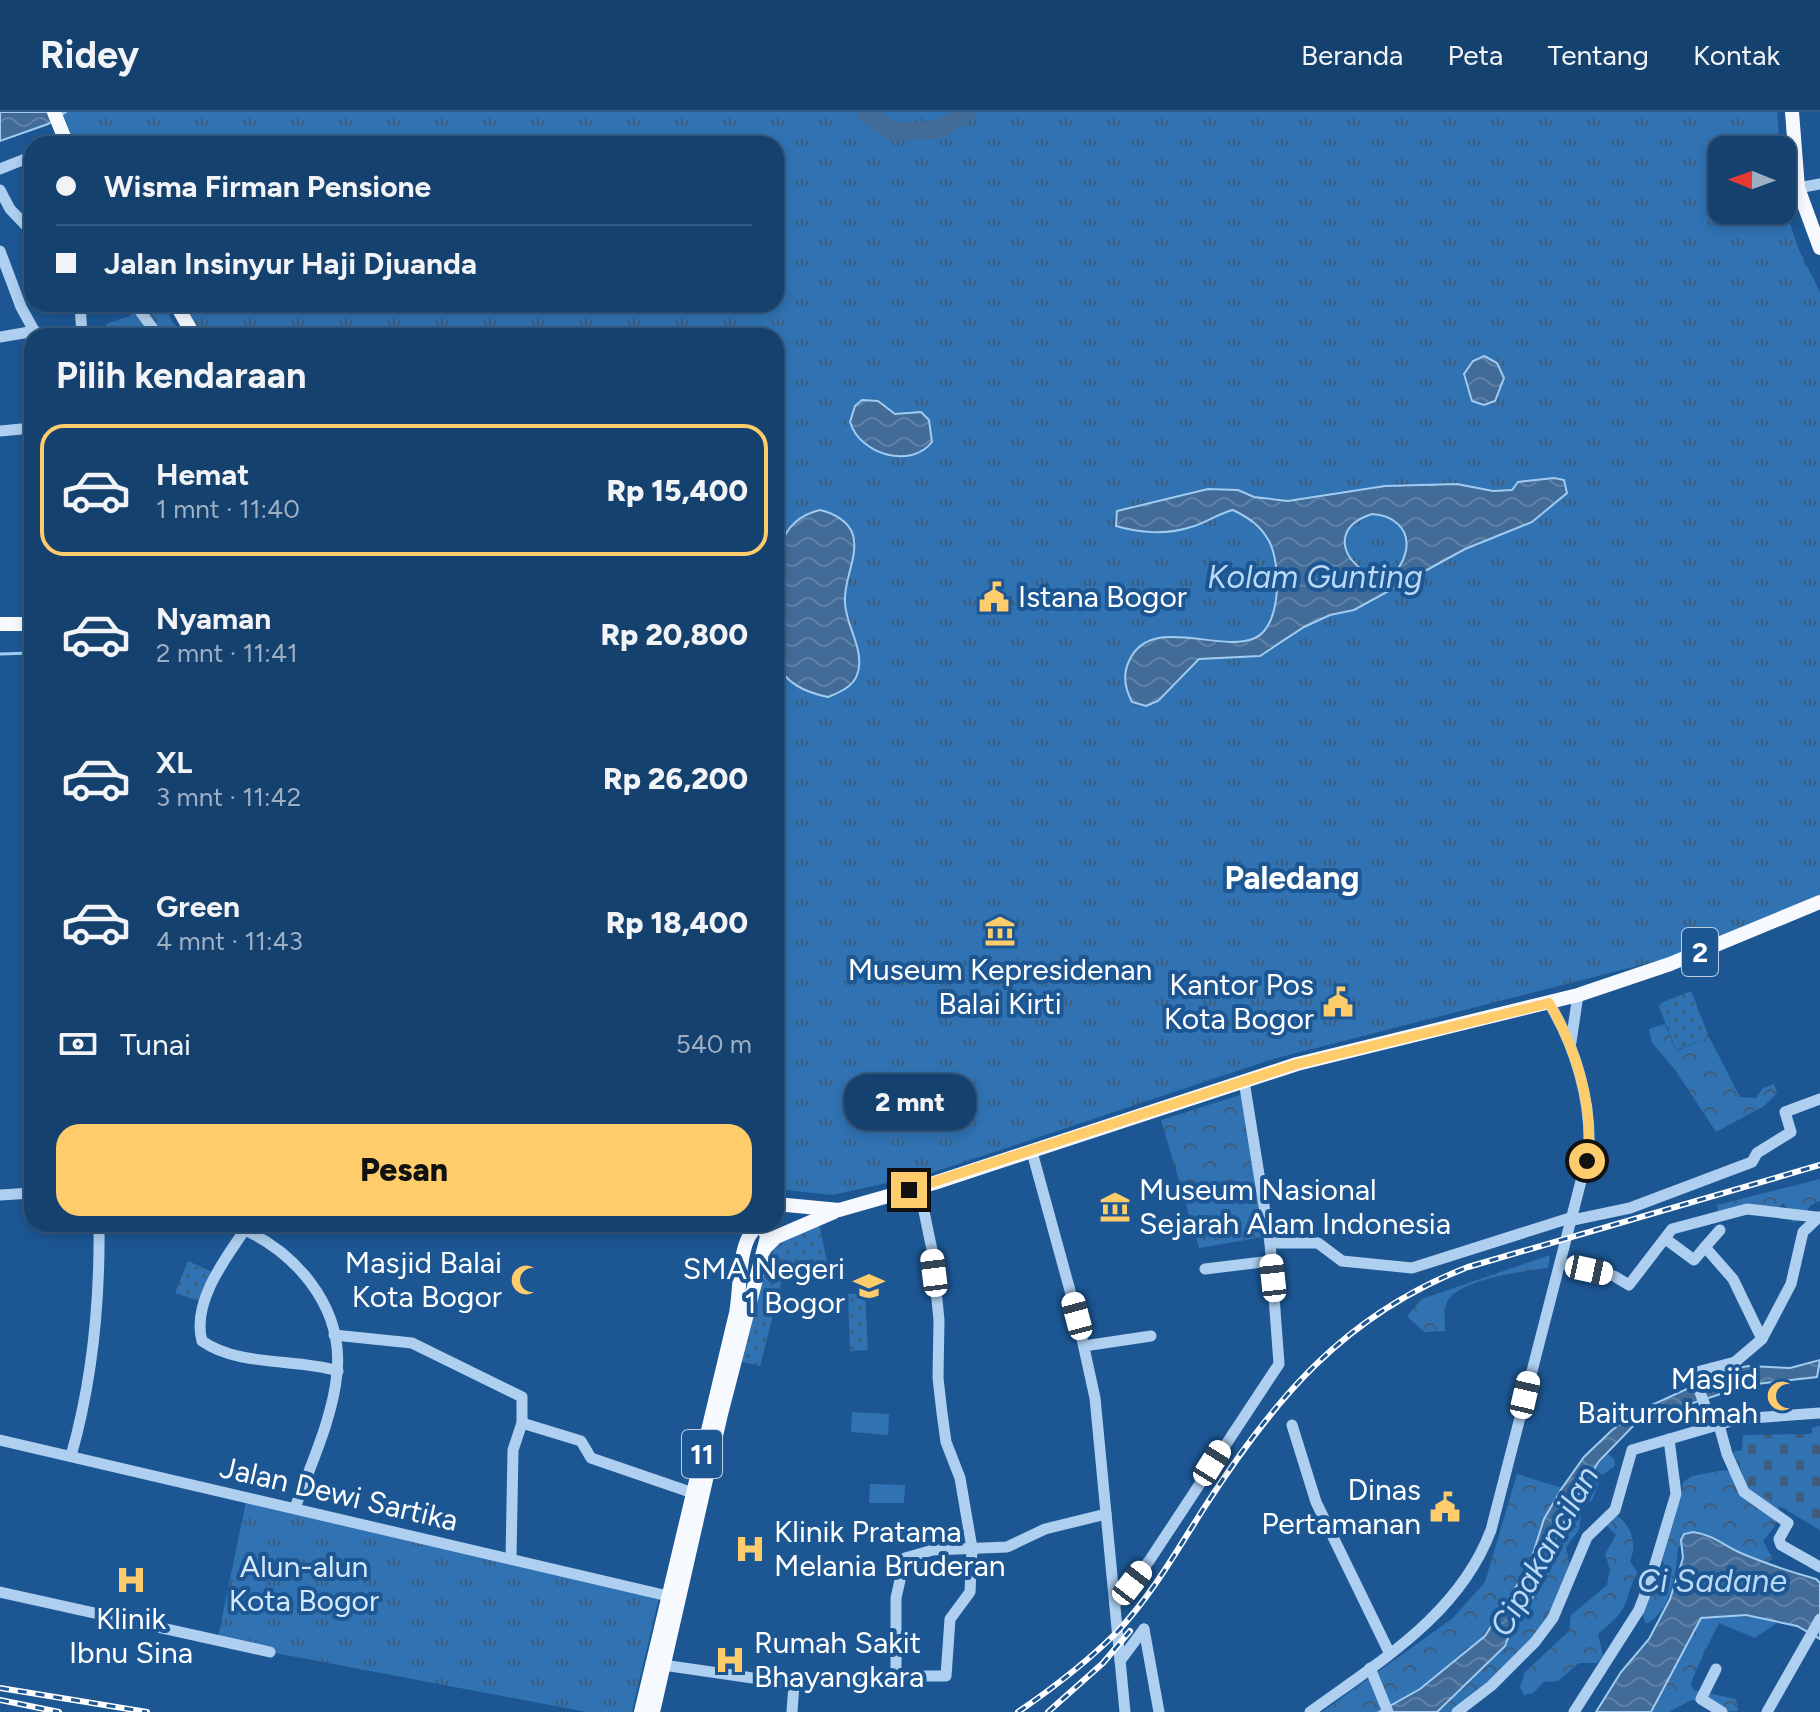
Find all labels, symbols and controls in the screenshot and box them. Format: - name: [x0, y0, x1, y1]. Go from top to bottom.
- text: Ridey: [40, 32, 139, 78]
- text: Beranda: [1301, 38, 1403, 72]
- text: Peta: [1447, 38, 1503, 72]
- text: Tentang: [1547, 38, 1649, 72]
- text: Kontak: [1693, 38, 1780, 72]
- north arrow: [1708, 136, 1796, 224]
- map controls: [1708, 136, 1796, 224]
- text: Wisma Firman Pensione: [104, 168, 431, 205]
- text: Jalan Insinyur Haji Djuanda: [104, 245, 477, 282]
- text: Pilih kendaraan: [56, 354, 306, 397]
- icon: car: [60, 454, 132, 526]
- text: Hemat: [156, 456, 249, 493]
- text: Rp 15,400: [606, 472, 748, 509]
- text: 1 mnt · 11:40: [156, 493, 300, 525]
- water label: Kolam Gunting: [1207, 558, 1423, 596]
- place label: Istana Bogor: [1018, 578, 1187, 615]
- public building icon: Istana Bogor: [977, 580, 1011, 614]
- icon: car: [60, 598, 132, 670]
- text: Nyaman: [156, 600, 271, 637]
- text: Rp 20,800: [600, 616, 748, 653]
- text: 2 mnt · 11:41: [156, 637, 298, 669]
- icon: car: [60, 742, 132, 814]
- text: XL: [156, 744, 192, 781]
- text: Rp 26,200: [603, 760, 748, 797]
- text: 3 mnt · 11:42: [156, 781, 301, 813]
- district label: Paledang: [1224, 859, 1360, 897]
- icon: car: [60, 886, 132, 958]
- text: Green: [156, 888, 240, 925]
- text: Rp 18,400: [606, 904, 748, 941]
- museum icon: Museum Kepresidenan Balai Kirti: [983, 914, 1017, 948]
- text: 4 mnt · 11:43: [156, 925, 303, 957]
- road number: 2: [1682, 928, 1718, 976]
- place label: Museum Kepresidenan Balai Kirti: [848, 951, 1152, 1022]
- place label: Kantor Pos Kota Bogor: [1164, 966, 1314, 1037]
- public building icon: Kantor Pos Kota Bogor: [1321, 985, 1355, 1019]
- icon: cash: [56, 1022, 100, 1066]
- text: Tunai: [120, 1026, 191, 1063]
- text: 540 m: [676, 1028, 752, 1060]
- callout: 2 mnt: [843, 1074, 975, 1130]
- text: 2 mnt: [875, 1086, 945, 1118]
- button: Pesan: [56, 1124, 752, 1216]
- route start: [1569, 1143, 1605, 1179]
- place label: Museum Nasional Sejarah Alam Indonesia: [1139, 1171, 1451, 1242]
- route end: [891, 1172, 927, 1208]
- museum icon: Museum Nasional Sejarah Alam Indonesia: [1098, 1190, 1132, 1224]
- place label: Masjid Balai Kota Bogor: [345, 1244, 502, 1315]
- car: [919, 1248, 949, 1298]
- place label: SMA Negeri 1 Bogor: [683, 1250, 845, 1321]
- car: [1259, 1253, 1287, 1303]
- car: [1563, 1253, 1615, 1287]
- mosque icon: Masjid Balai Kota Bogor: [509, 1263, 543, 1297]
- school or university icon: SMA Negeri 1 Bogor: [852, 1269, 886, 1303]
- car: [1059, 1290, 1095, 1342]
- place label: Masjid Baiturrohmah: [1577, 1360, 1758, 1431]
- car: [1508, 1369, 1542, 1421]
- mosque icon: Masjid Baiturrohmah: [1765, 1379, 1799, 1413]
- road number: 11: [682, 1430, 722, 1478]
- car: [1189, 1436, 1235, 1490]
- street label: Jalan Dewi Sartika: [217, 1448, 462, 1539]
- water label: Cipakancilan: [1482, 1459, 1606, 1643]
- place label: Dinas Pertamanan: [1261, 1471, 1421, 1542]
- public building icon: Dinas Pertamanan: [1428, 1490, 1462, 1524]
- place label: Klinik Pratama Melania Bruderan: [774, 1513, 1005, 1584]
- hospital icon: Klinik Pratama Melania Bruderan: [733, 1532, 767, 1566]
- park label: Alun-alun Kota Bogor: [229, 1548, 379, 1619]
- car: [1108, 1557, 1156, 1609]
- water label: Ci Sadane: [1637, 1562, 1787, 1600]
- hospital icon: Klinik Ibnu Sina: [114, 1563, 148, 1597]
- place label: Klinik Ibnu Sina: [69, 1600, 193, 1671]
- place label: Rumah Sakit Bhayangkara: [754, 1624, 924, 1695]
- hospital icon: Rumah Sakit Bhayangkara: [713, 1643, 747, 1677]

